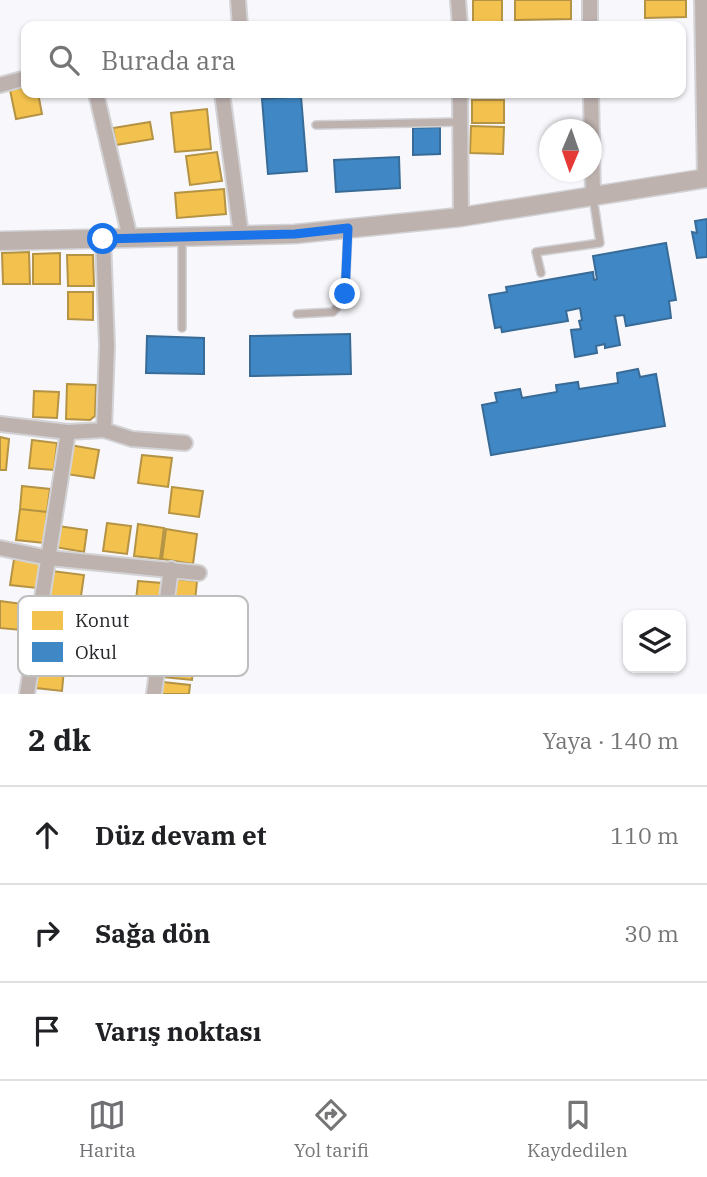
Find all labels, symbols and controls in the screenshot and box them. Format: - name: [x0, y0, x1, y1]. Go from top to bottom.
- search box: [21, 21, 686, 98]
- icon: search: [45, 41, 83, 79]
- text: Burada ara: [101, 43, 236, 77]
- north arrow: [539, 119, 602, 182]
- route start: [87, 223, 118, 254]
- route end: [329, 278, 360, 309]
- legend: [18, 596, 248, 676]
- text: Konut: [75, 608, 130, 632]
- map controls: [623, 610, 686, 673]
- button: layers: [623, 610, 686, 673]
- text: Okul: [75, 640, 117, 664]
- text: 2 dk: [28, 720, 91, 759]
- text: Yaya · 140 m: [542, 725, 679, 755]
- icon: ahead: [28, 816, 66, 854]
- text: Düz devam et: [95, 818, 266, 852]
- text: 110 m: [610, 820, 679, 850]
- icon: right: [28, 914, 66, 952]
- text: Sağa dön: [95, 916, 211, 950]
- text: 30 m: [624, 918, 679, 948]
- icon: arrive: [28, 1012, 66, 1050]
- text: Varış noktası: [95, 1014, 261, 1048]
- tab: Harita: [79, 1096, 136, 1162]
- tab: Yol tarifi: [294, 1096, 369, 1162]
- tab: Kaydedilen: [527, 1096, 628, 1162]

